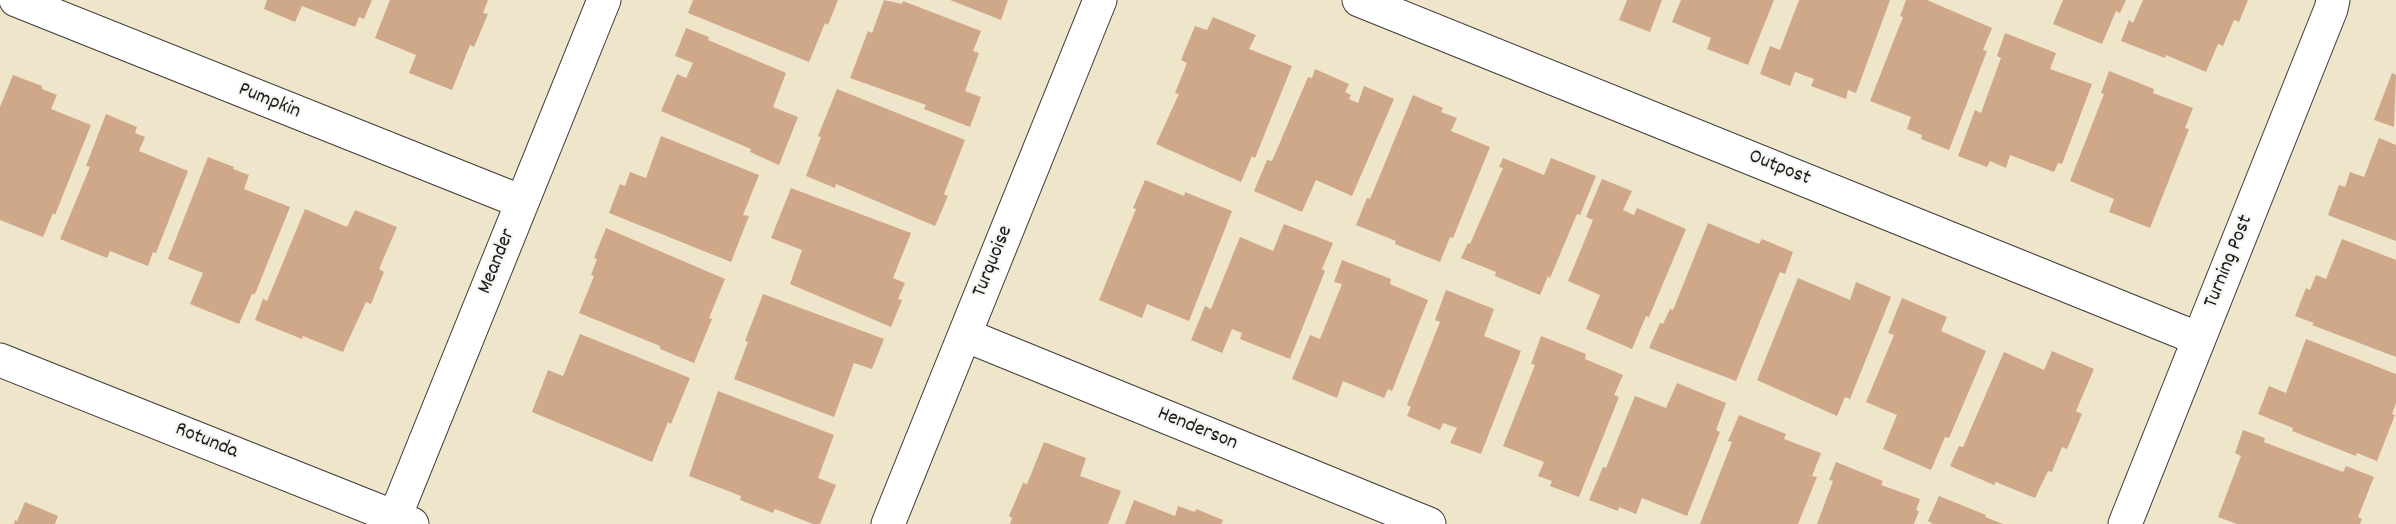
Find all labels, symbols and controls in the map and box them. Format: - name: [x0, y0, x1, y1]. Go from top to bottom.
- street label: Pumpkin: [234, 78, 304, 126]
- street label: Outpost: [1744, 145, 1814, 193]
- street label: Turning Post: [2200, 212, 2260, 312]
- street label: Turquoise: [968, 223, 1020, 301]
- street label: Meander: [474, 226, 522, 298]
- street label: Henderson: [1153, 402, 1241, 458]
- street label: Rotunda: [171, 418, 241, 466]

